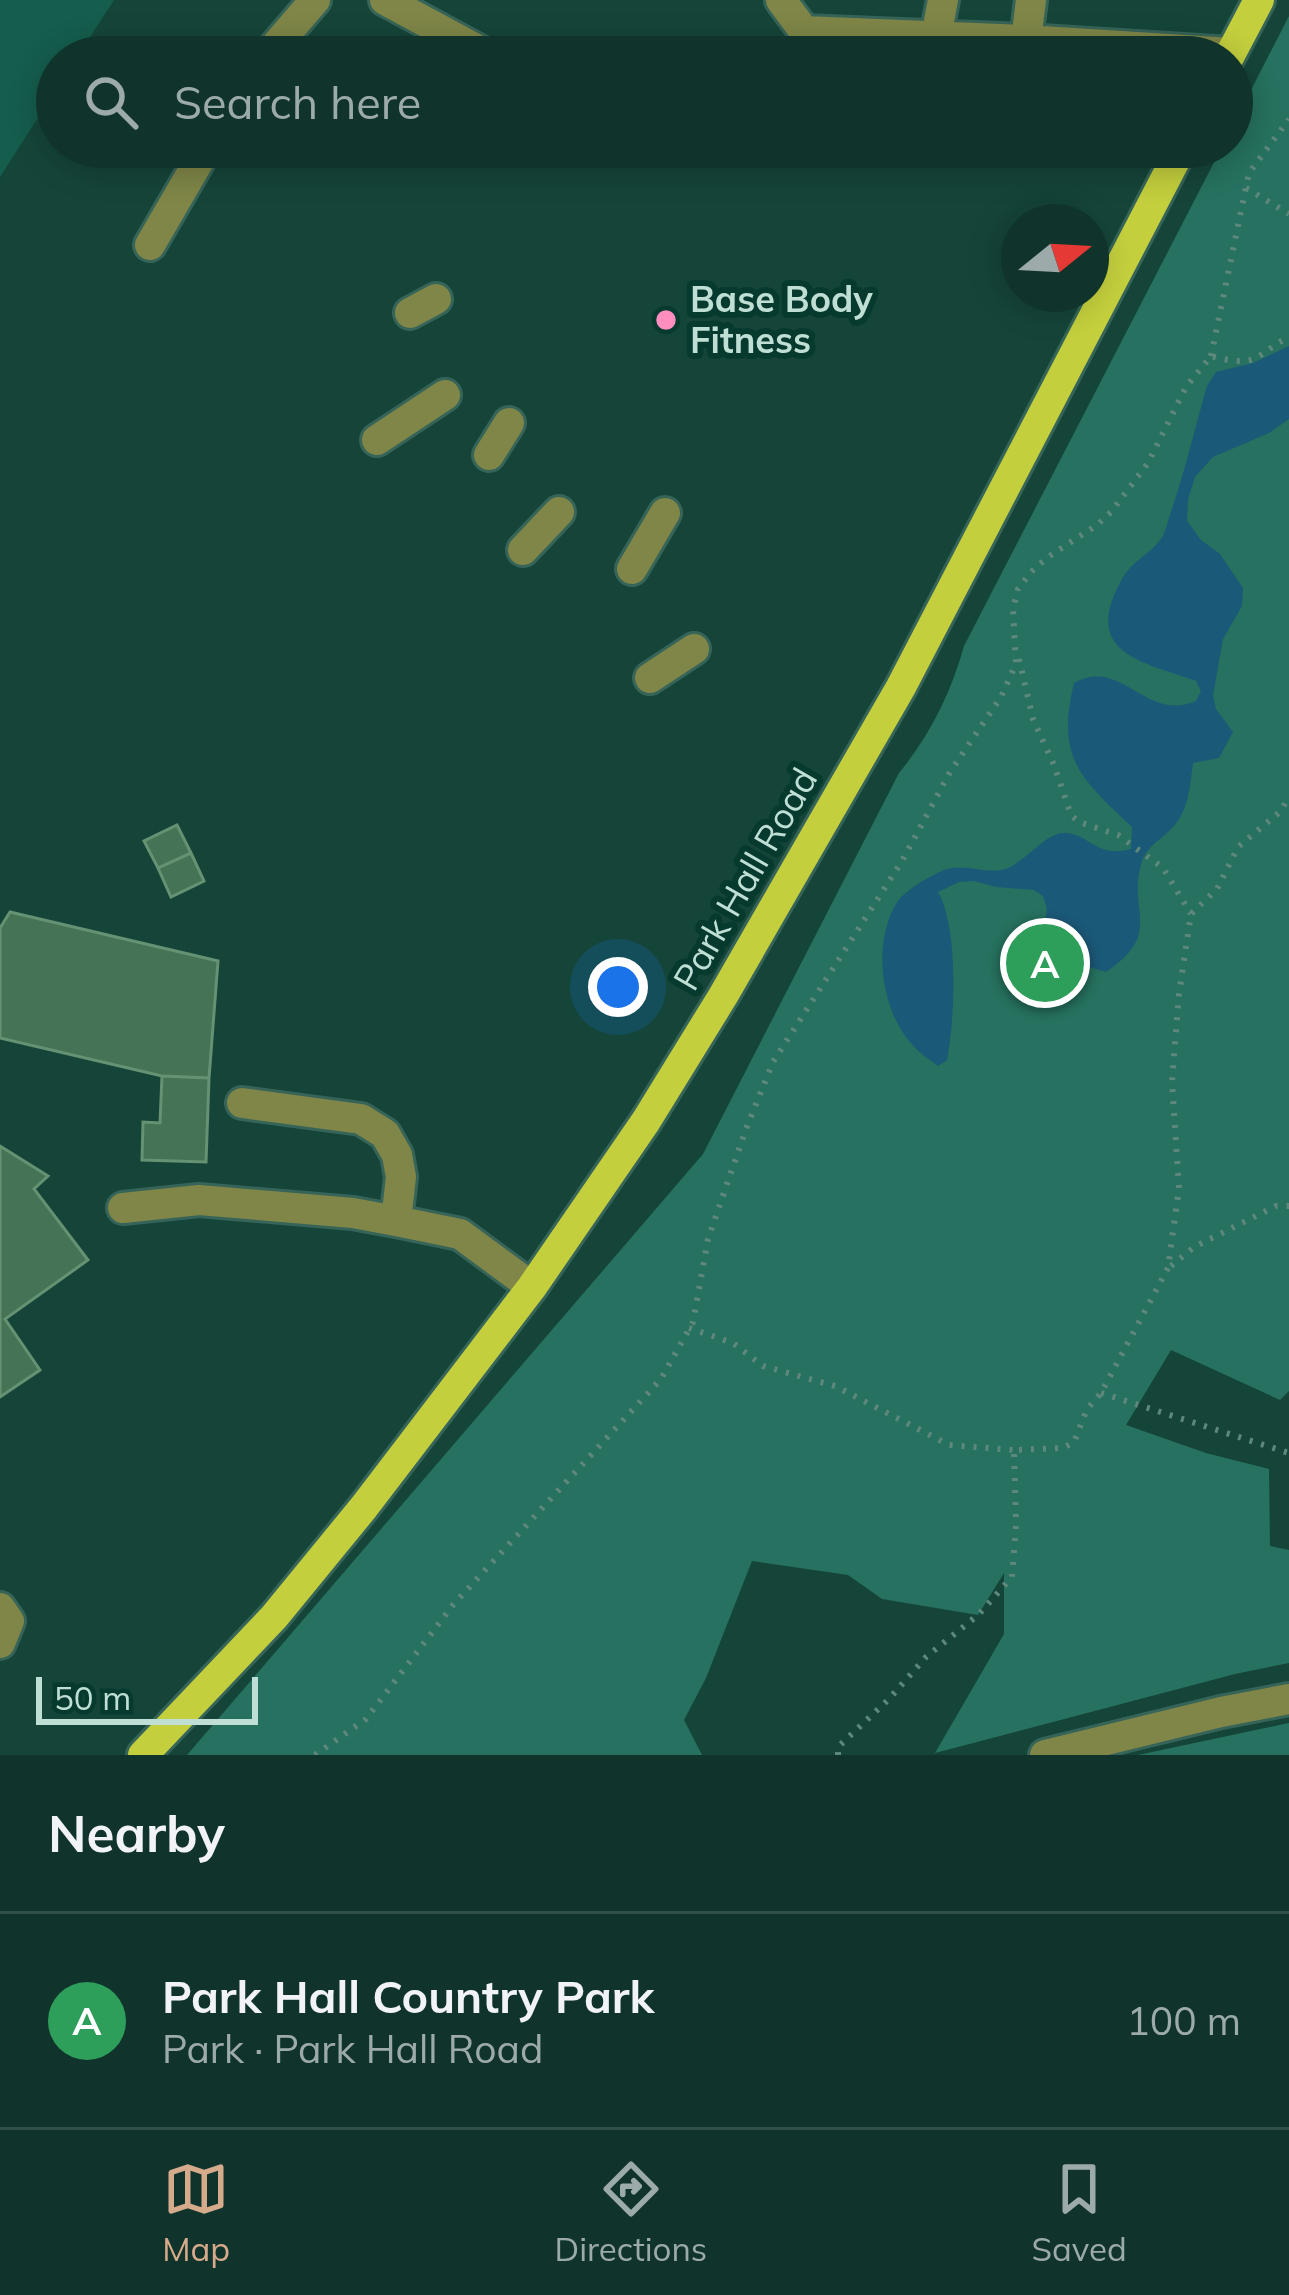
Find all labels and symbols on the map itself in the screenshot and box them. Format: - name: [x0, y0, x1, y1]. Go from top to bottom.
- north arrow: [1001, 204, 1109, 312]
- place label: Base Body Fitness: [690, 276, 873, 362]
- marker: Base Body Fitness: [653, 307, 679, 333]
- street label: Park Hall Road: [663, 760, 826, 998]
- pin: A: [1006, 918, 1084, 1008]
- your location: [588, 957, 648, 1017]
- scale bar: [36, 1671, 258, 1724]

